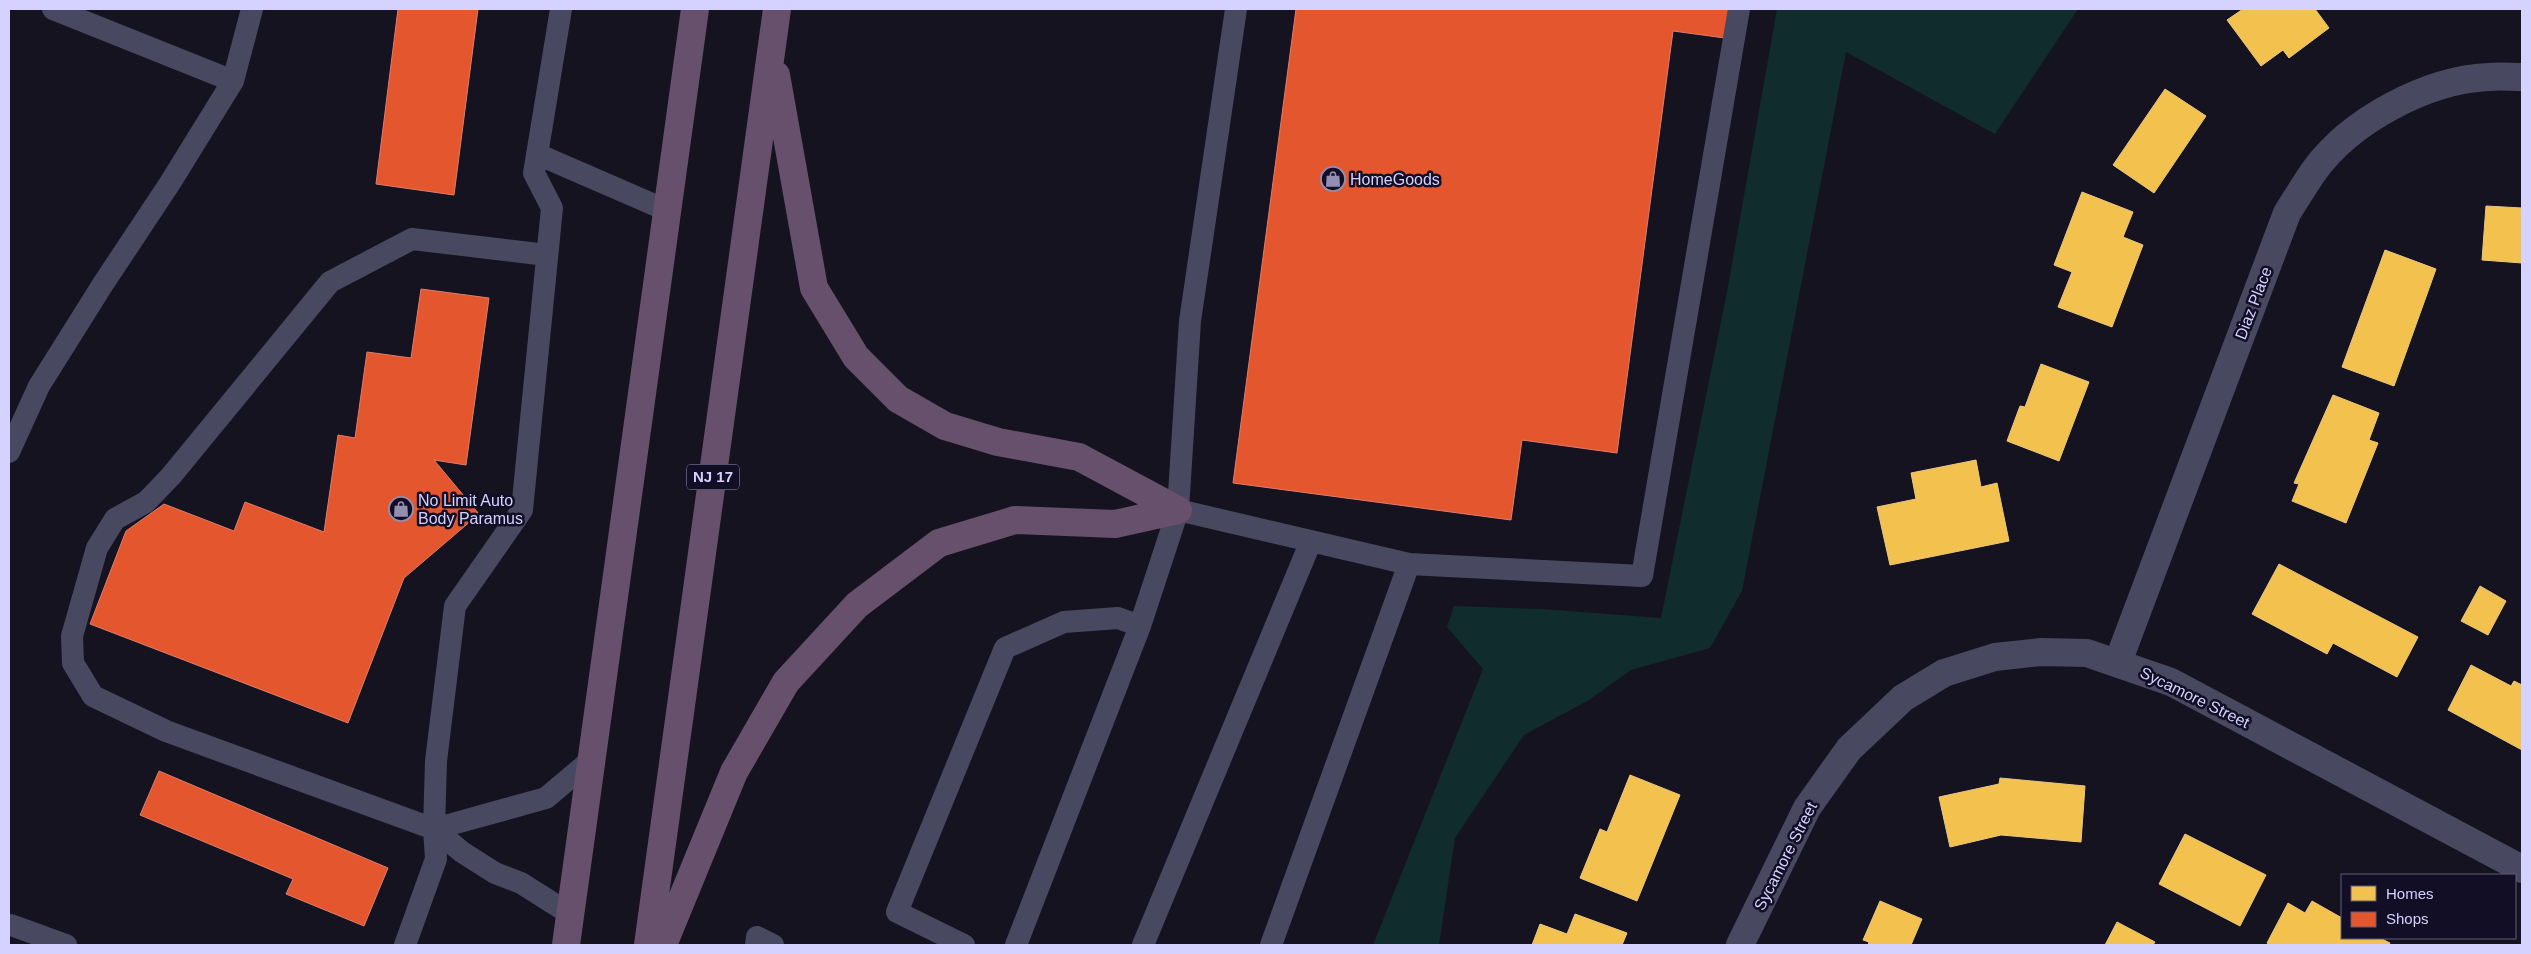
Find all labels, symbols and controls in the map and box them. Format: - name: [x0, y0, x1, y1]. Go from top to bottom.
- shop icon: HomeGoods: [1320, 166, 1346, 192]
- place label: HomeGoods: [1350, 171, 1440, 188]
- street label: Diaz Place: [2232, 264, 2275, 342]
- road number: NJ 17: [687, 464, 739, 490]
- place label: No Limit Auto Body Paramus: [418, 492, 523, 527]
- shop icon: No Limit Auto Body Paramus: [388, 496, 414, 522]
- street label: Sycamore Street: [2138, 664, 2253, 731]
- street label: Sycamore Street: [1751, 799, 1820, 913]
- legend: [2341, 874, 2516, 939]
- text: Homes: [2386, 885, 2434, 902]
- text: Shops: [2386, 910, 2429, 927]

